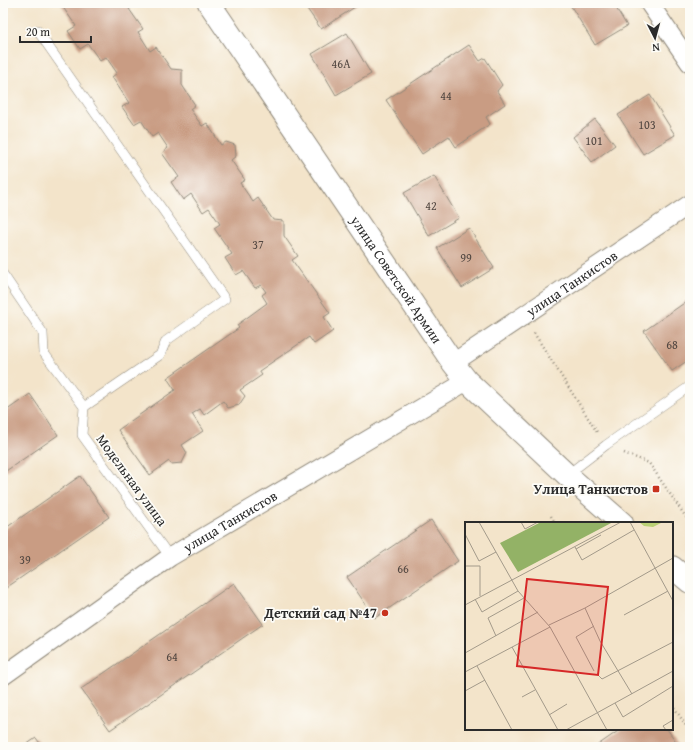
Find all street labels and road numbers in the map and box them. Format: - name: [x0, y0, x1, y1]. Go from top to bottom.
- street label: улица Советской Армии: [345, 211, 447, 347]
- street label: улица Танкистов: [521, 245, 622, 322]
- street label: Модельная улица: [92, 430, 172, 530]
- street label: улица Танкистов: [179, 486, 281, 558]

